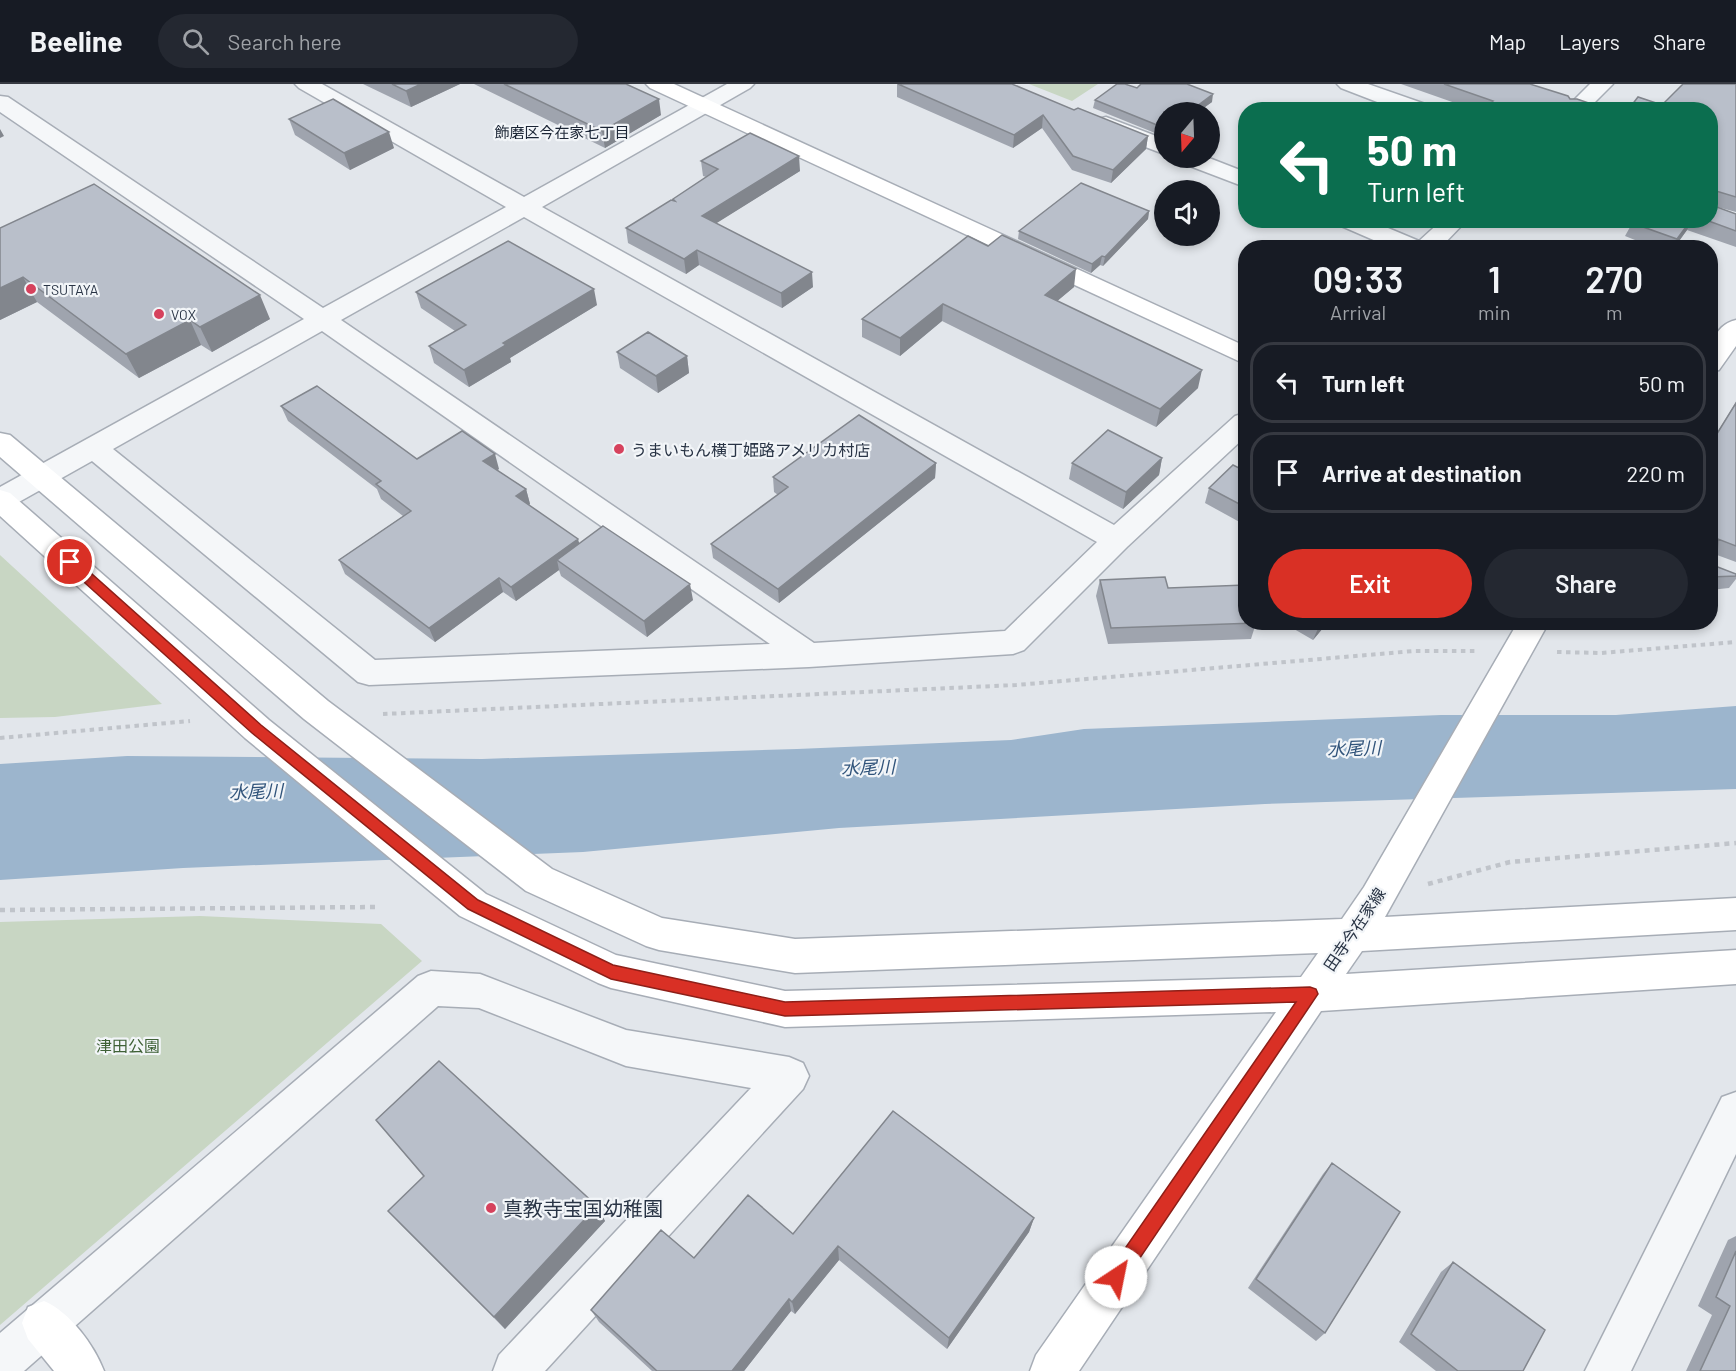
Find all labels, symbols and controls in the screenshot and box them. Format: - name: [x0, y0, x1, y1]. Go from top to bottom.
- search box: [158, 14, 578, 68]
- text: Beeline: [30, 24, 122, 58]
- icon: search: [179, 25, 212, 58]
- text: Search here: [227, 28, 342, 54]
- text: Map: [1489, 29, 1526, 54]
- text: Layers: [1559, 29, 1620, 54]
- text: Share: [1653, 29, 1706, 54]
- north arrow: [1154, 102, 1220, 168]
- map controls: [1154, 102, 1220, 246]
- district label: 飾磨区今在家七丁目: [494, 123, 630, 141]
- text: 50 m: [1367, 124, 1457, 174]
- icon: left: [1268, 126, 1346, 204]
- text: Turn left: [1367, 175, 1465, 207]
- button: sound: [1154, 180, 1220, 246]
- text: 09:33: [1313, 257, 1403, 300]
- text: 1: [1488, 257, 1501, 300]
- text: 270: [1585, 257, 1643, 300]
- place label: TSUTAYA: [43, 281, 99, 298]
- marker: TSUTAYA: [24, 282, 38, 296]
- text: Arrival: [1330, 300, 1386, 324]
- text: min: [1478, 300, 1510, 324]
- text: m: [1606, 300, 1623, 324]
- place label: VOX: [171, 306, 196, 323]
- marker: VOX: [152, 307, 166, 321]
- icon: left: [1271, 366, 1304, 399]
- text: Turn left: [1322, 370, 1405, 396]
- text: 50 m: [1639, 370, 1685, 396]
- place label: うまいもん横丁姫路アメリカ村店: [631, 440, 870, 459]
- marker: うまいもん横丁姫路アメリカ村店: [612, 442, 626, 456]
- icon: arrive: [1271, 456, 1304, 489]
- text: Arrive at destination: [1322, 460, 1521, 486]
- text: 220 m: [1626, 460, 1685, 486]
- pin: [44, 536, 95, 587]
- icon: arrive: [53, 545, 86, 578]
- button: Exit: [1268, 549, 1472, 618]
- button: Share: [1484, 549, 1688, 618]
- water label: 水尾川: [1327, 736, 1383, 760]
- water label: 水尾川: [841, 755, 897, 779]
- water label: 水尾川: [229, 779, 285, 803]
- street label: 田寺今在家線: [1319, 884, 1389, 974]
- park label: 津田公園: [96, 1036, 160, 1055]
- place label: 真教寺宝国幼稚園: [503, 1196, 663, 1220]
- marker: 真教寺宝国幼稚園: [484, 1201, 498, 1215]
- position arrow: [1084, 1245, 1148, 1309]

